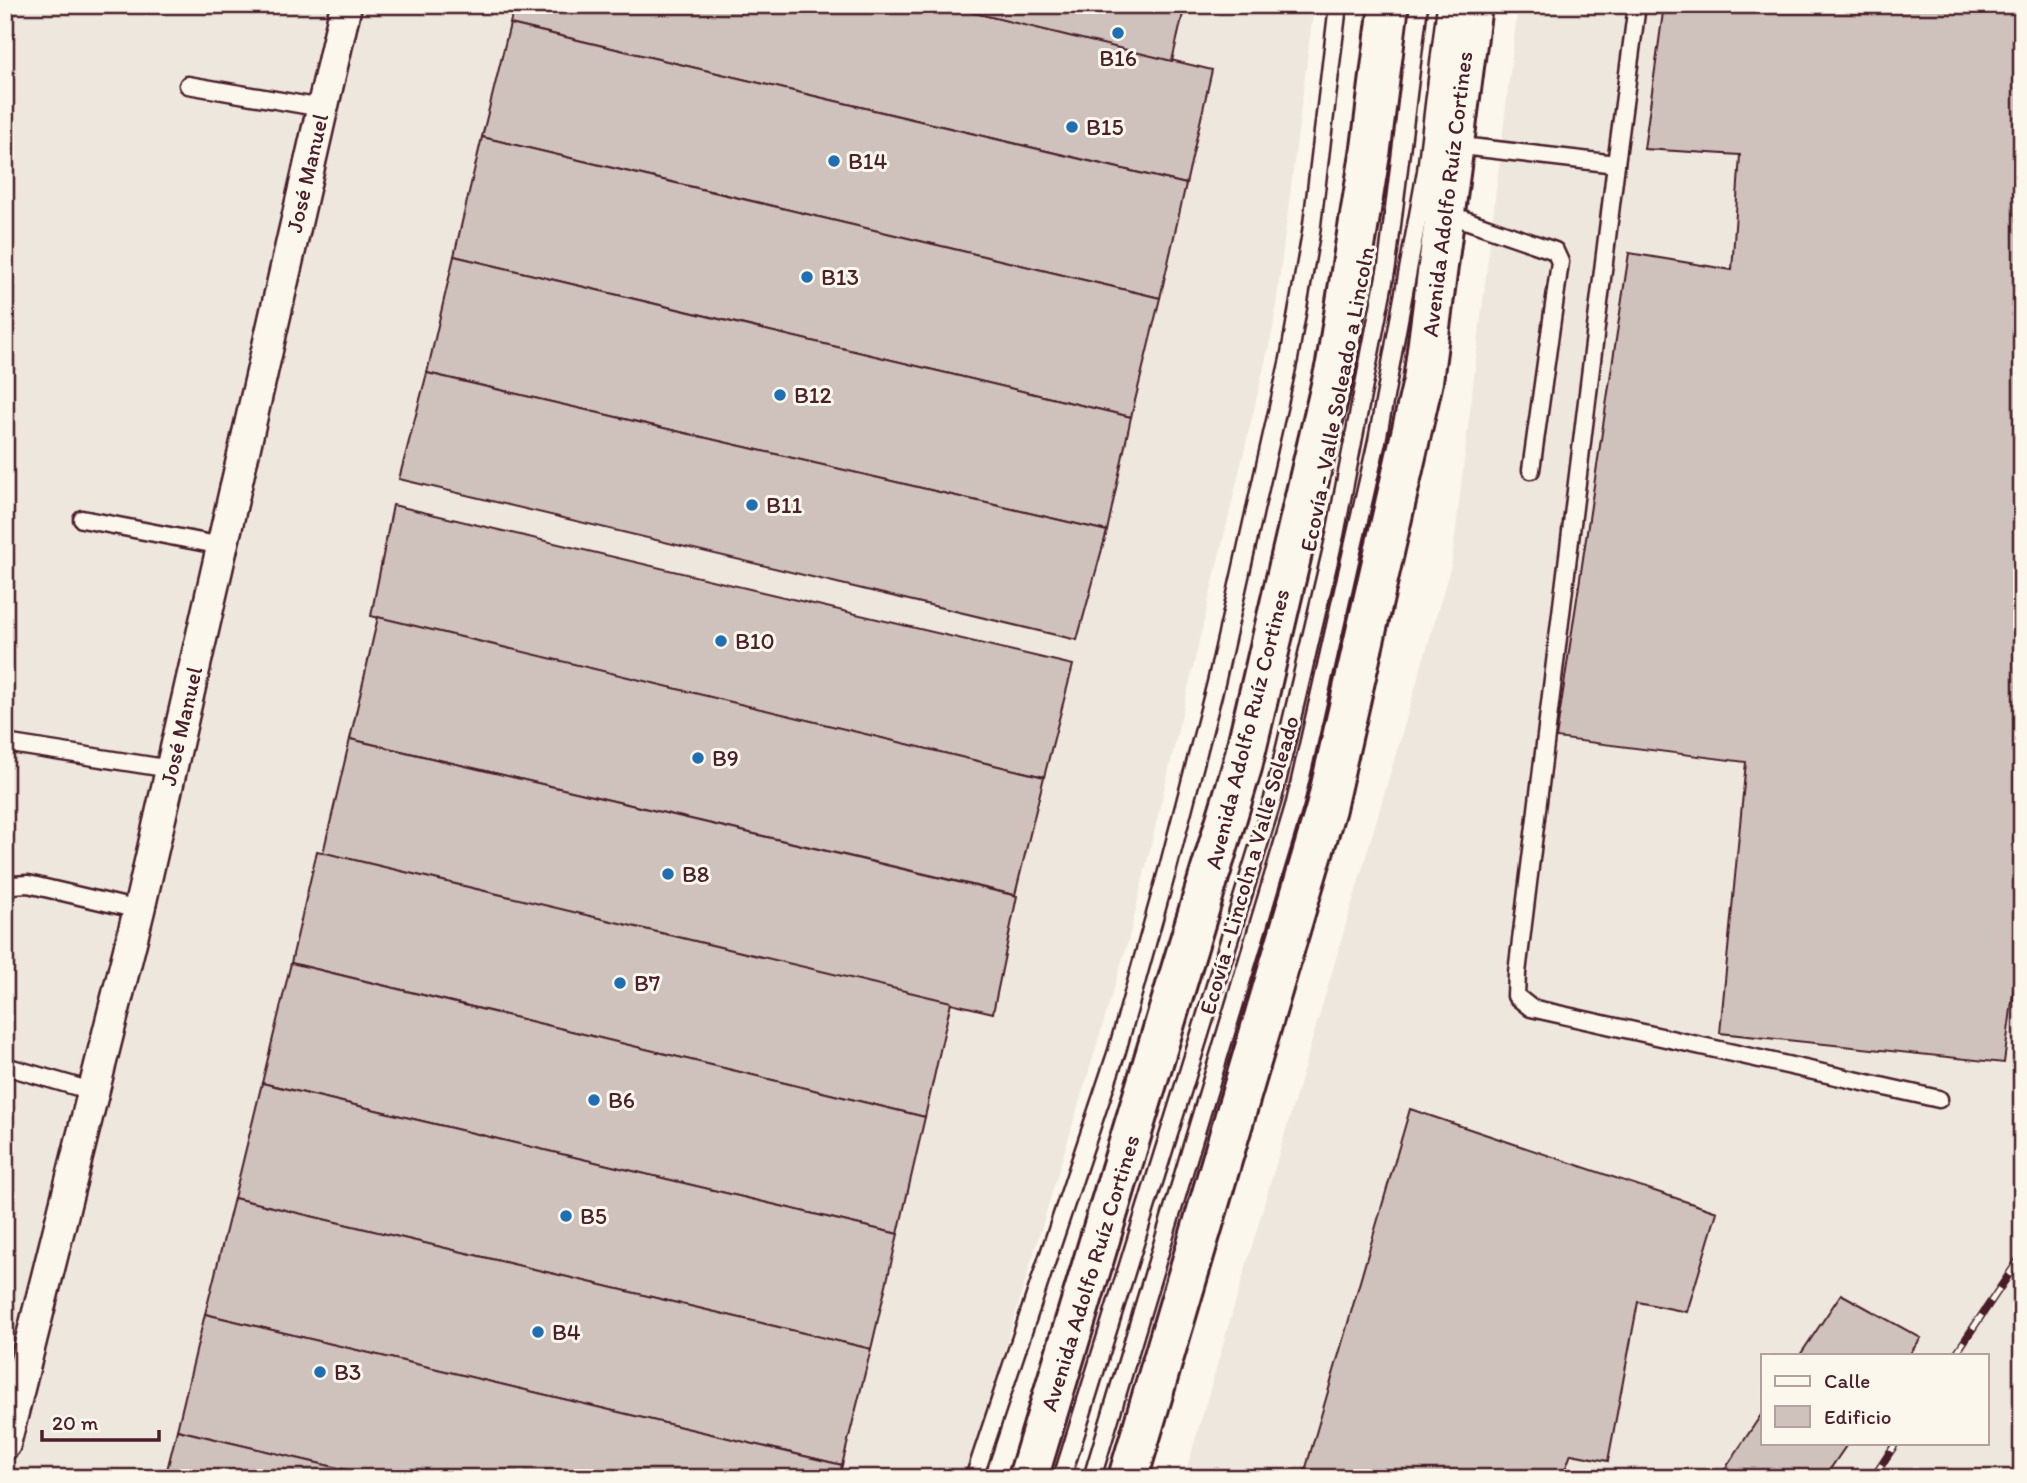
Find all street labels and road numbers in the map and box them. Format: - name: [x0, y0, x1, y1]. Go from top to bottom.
- street label: Avenida Adolfo Ruíz Cortines: [1416, 50, 1478, 338]
- street label: José Manuel: [280, 110, 334, 235]
- street label: Ecovía - Valle Soleado a Lincoln: [1294, 244, 1380, 554]
- street label: Avenida Adolfo Ruíz Cortines: [1199, 586, 1295, 872]
- street label: José Manuel: [154, 663, 208, 788]
- street label: Ecovía - Lincoln a Valle Soleado: [1193, 712, 1305, 1018]
- street label: Avenida Adolfo Ruíz Cortines: [1035, 1131, 1145, 1415]

